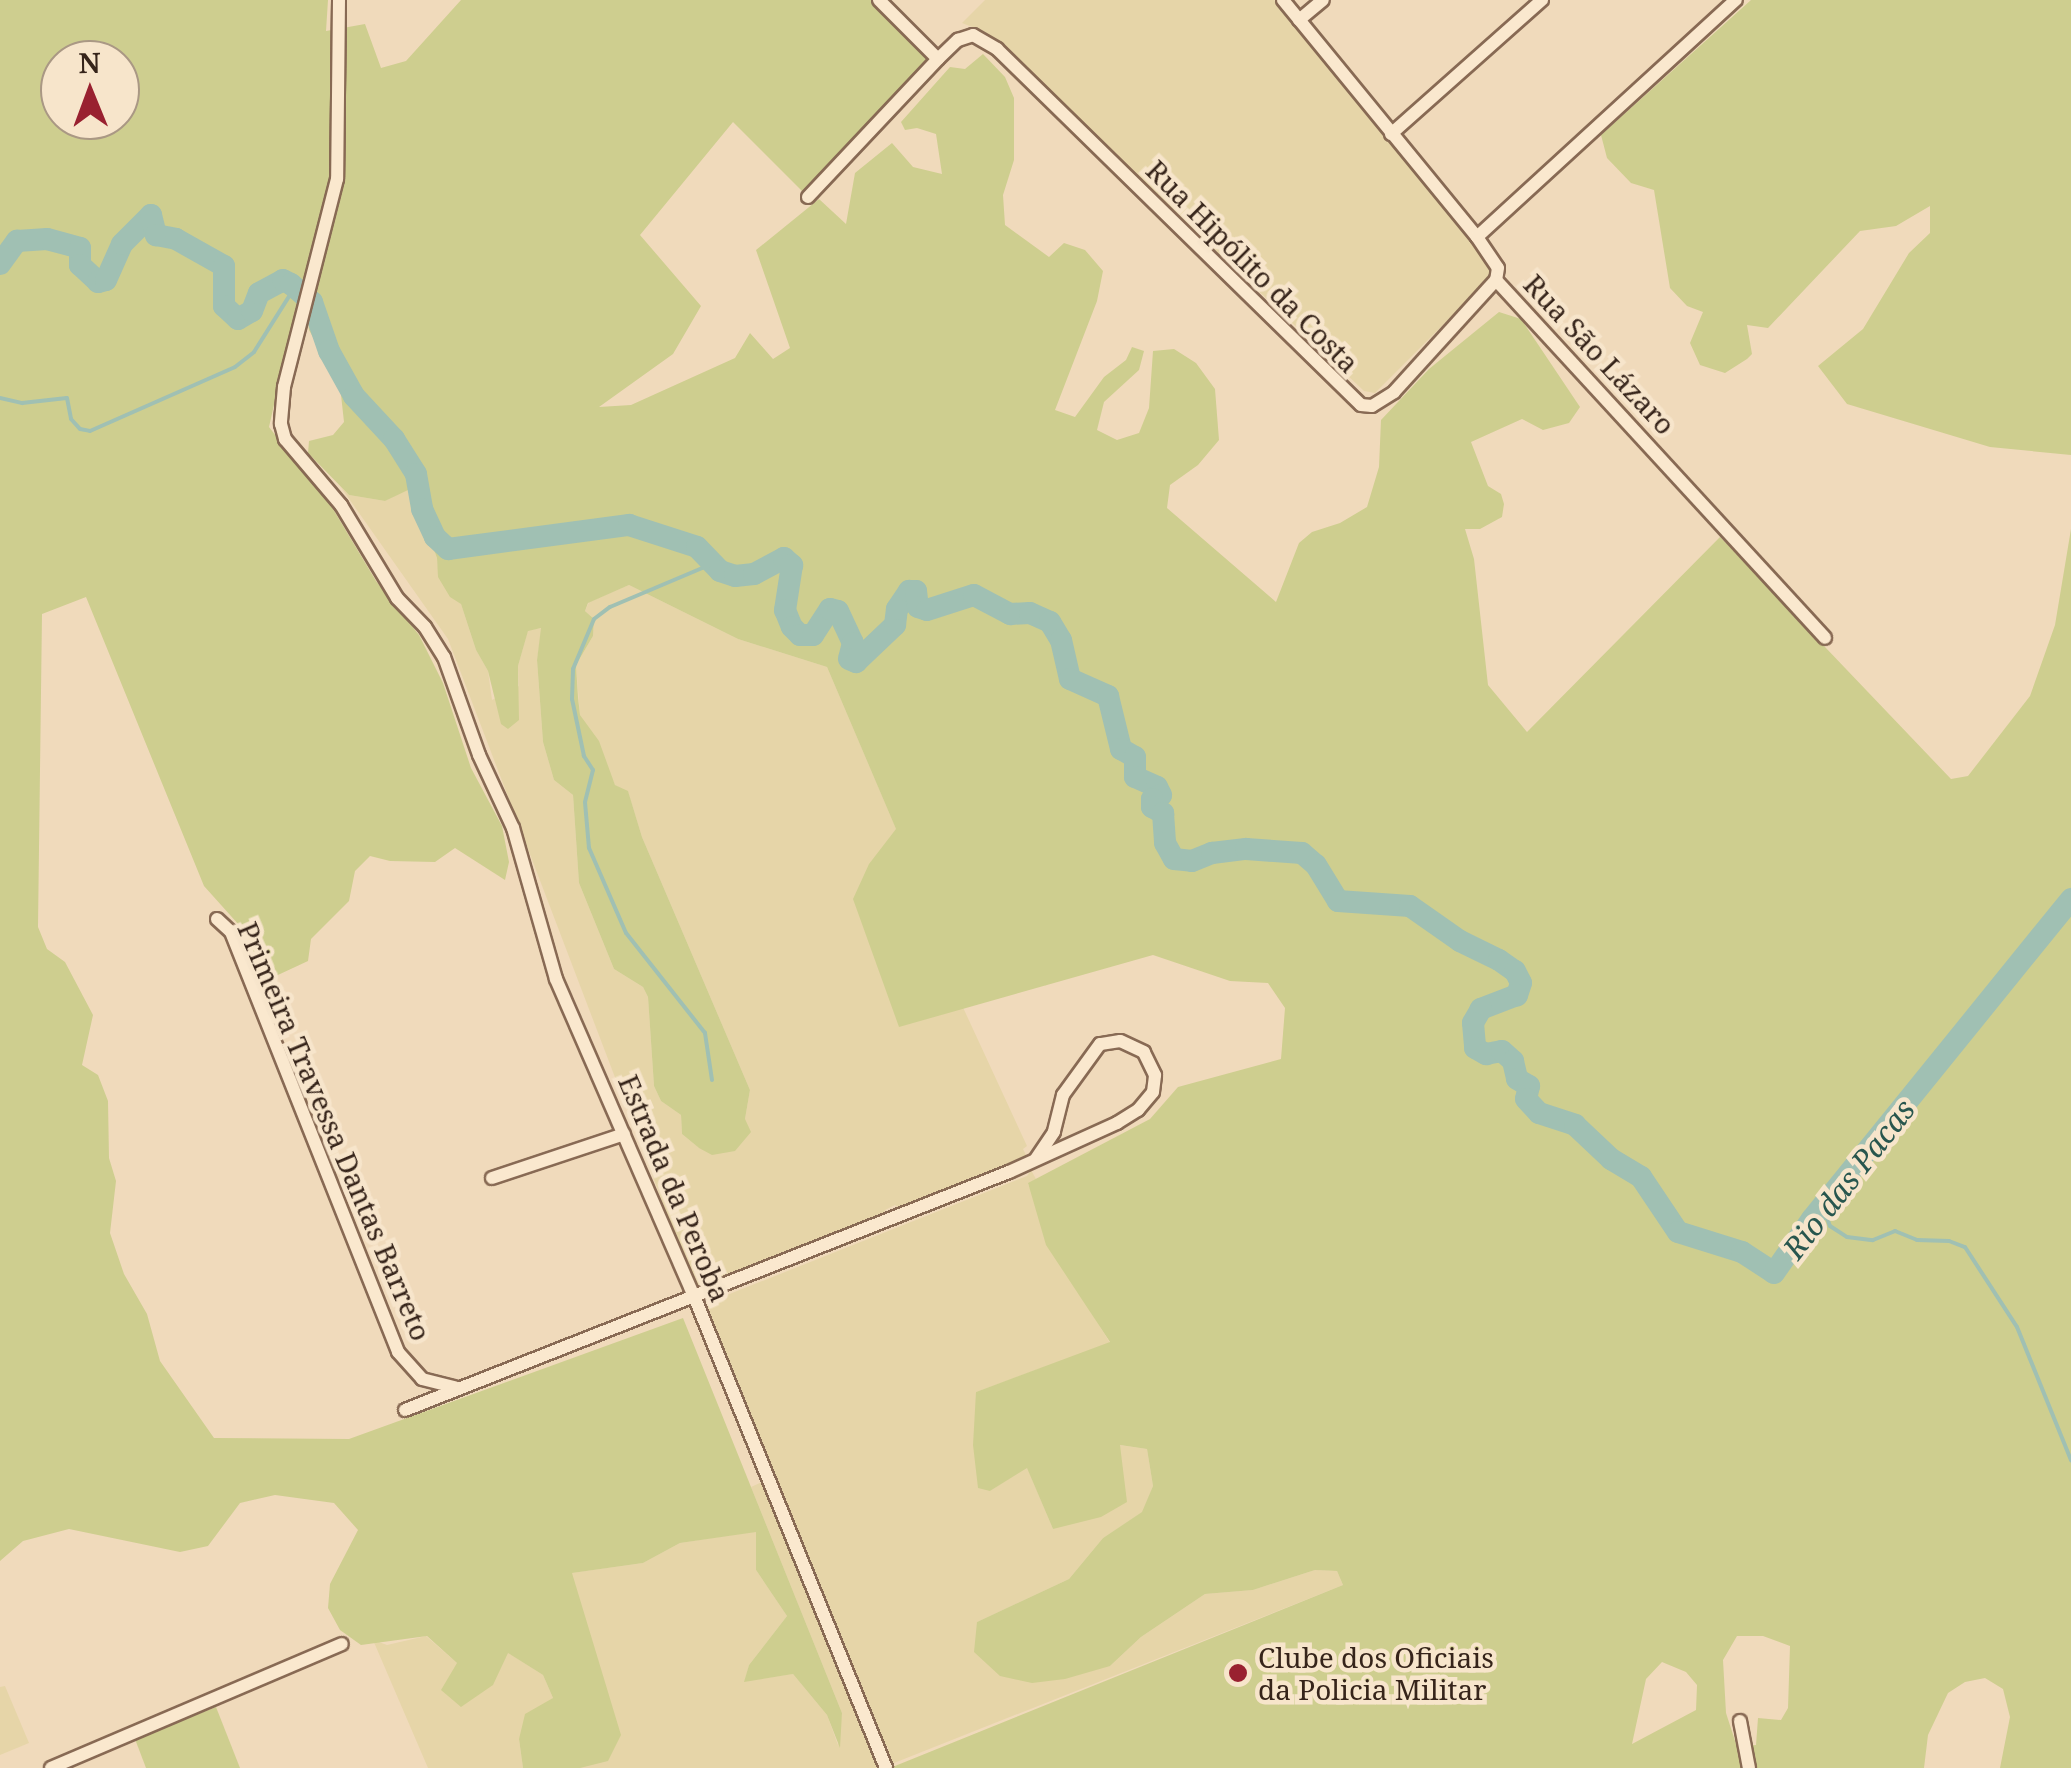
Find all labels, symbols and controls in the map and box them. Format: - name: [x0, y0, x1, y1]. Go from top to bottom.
- north arrow: [40, 40, 140, 140]
- text: N: [78, 43, 101, 81]
- street label: Rua Hipólito da Costa: [1140, 153, 1366, 379]
- street label: Rua São Lázaro: [1517, 267, 1683, 441]
- street label: Primeira Travessa Dantas Barreto: [231, 917, 439, 1345]
- street label: Estrada da Peroba: [612, 1070, 738, 1306]
- water label: Rio das Pacas: [1776, 1092, 1922, 1266]
- place label: Clube dos Oficiais da Policia Militar: [1258, 1640, 1494, 1706]
- marker: Clube dos Oficiais da Policia Militar: [1227, 1662, 1249, 1684]

